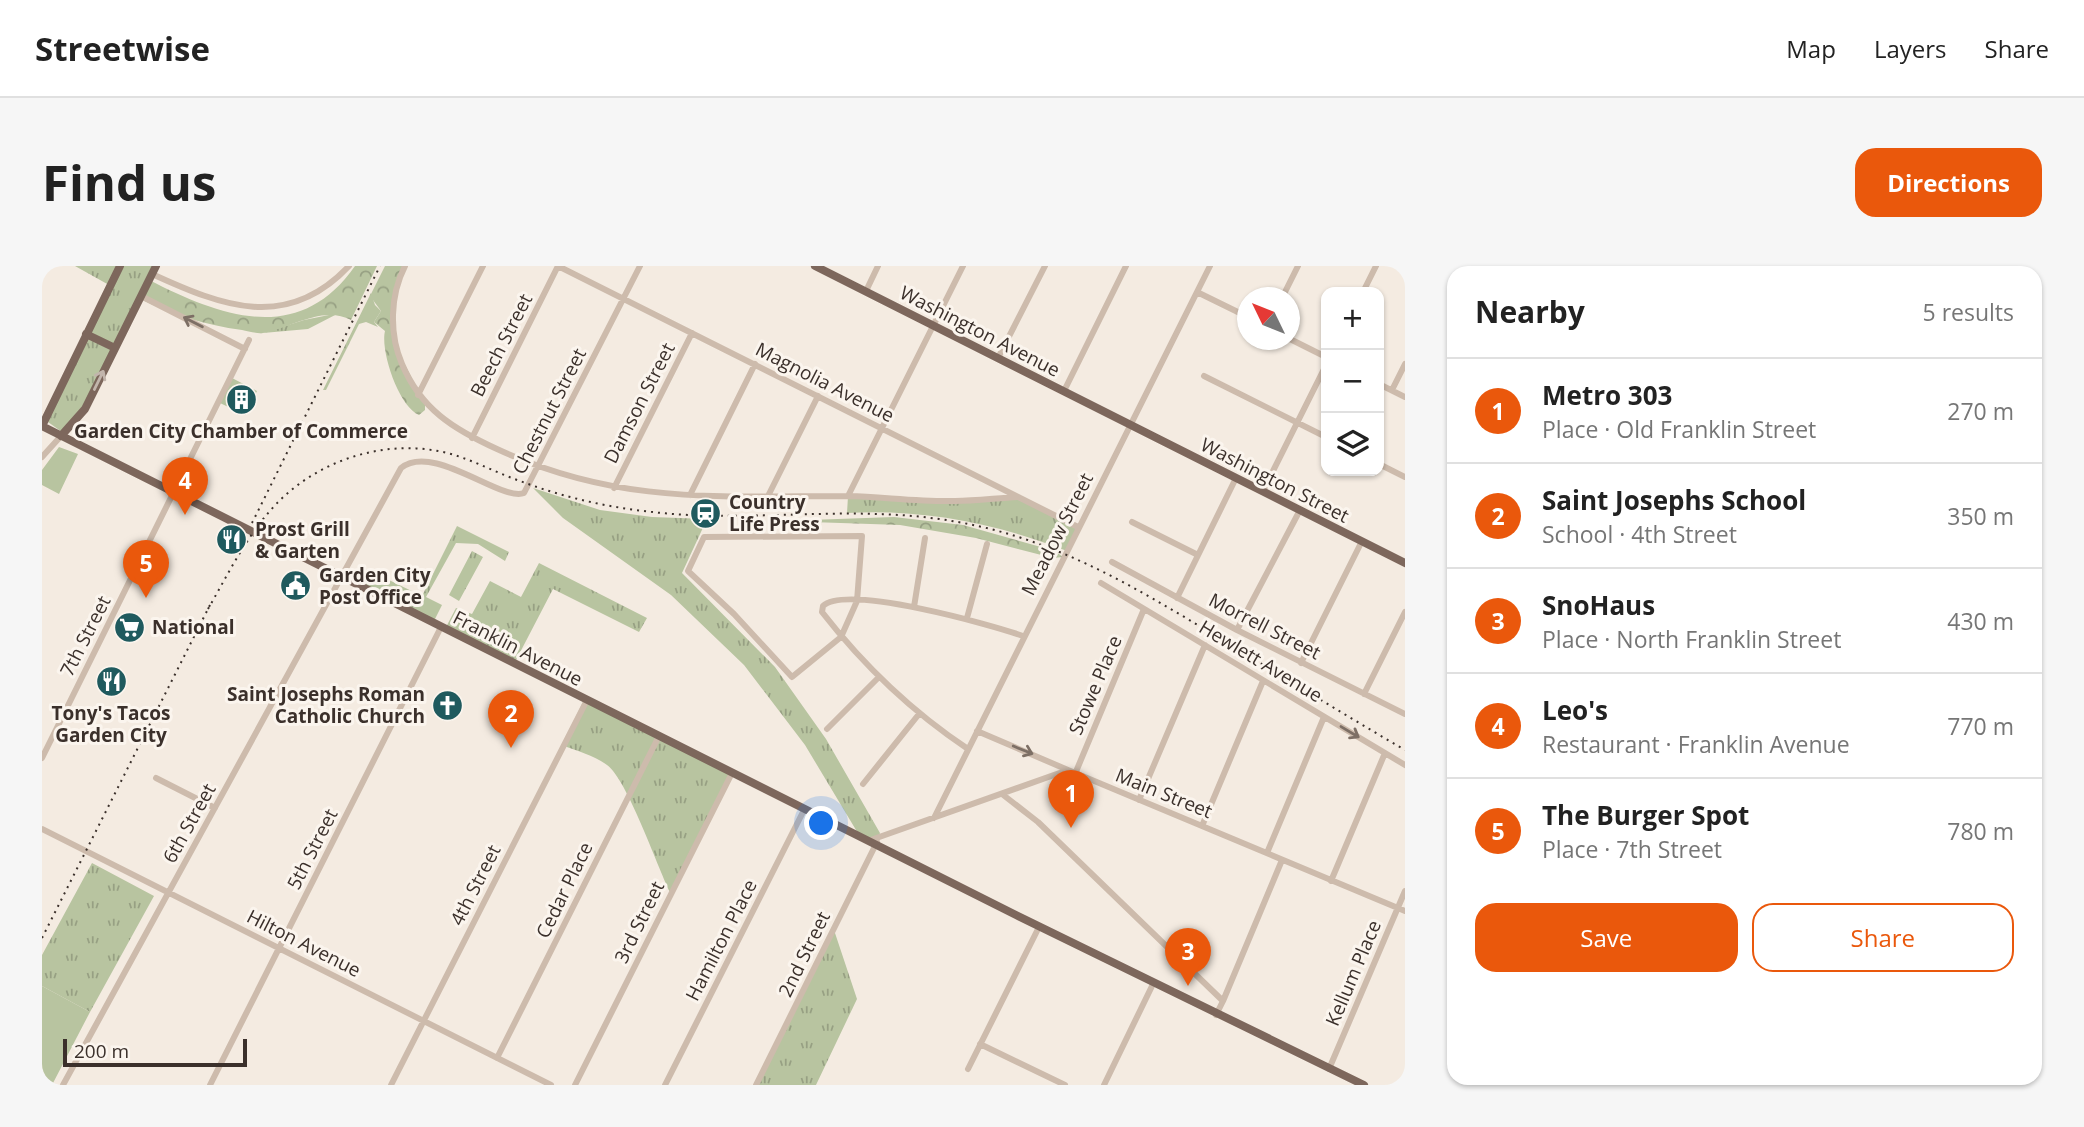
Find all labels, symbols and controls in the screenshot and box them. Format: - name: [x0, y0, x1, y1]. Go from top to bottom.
- text: Streetwise: [35, 26, 210, 71]
- text: Map: [1786, 32, 1836, 65]
- text: Layers: [1874, 32, 1947, 65]
- text: Share: [1985, 32, 2049, 65]
- button: Directions: [1855, 148, 2042, 217]
- text: Find us: [42, 149, 216, 215]
- street label: Washington Avenue: [895, 279, 1065, 383]
- north arrow: [1237, 287, 1300, 350]
- map controls: [1321, 287, 1384, 476]
- button: +: [1321, 287, 1384, 350]
- street label: Beech Street: [464, 289, 538, 401]
- text: Nearby: [1475, 291, 1585, 332]
- text: 5 results: [1923, 296, 2014, 328]
- one-way arrow: [183, 315, 204, 329]
- street label: Magnolia Avenue: [751, 336, 899, 428]
- street label: Damson Street: [597, 338, 681, 468]
- street label: Chestnut Street: [506, 343, 592, 478]
- button: −: [1321, 350, 1384, 413]
- one-way arrow: [93, 370, 107, 391]
- text: Metro 303: [1542, 377, 1672, 413]
- building icon: Garden City Chamber of Commerce: [224, 383, 258, 417]
- text: 1: [1491, 395, 1505, 427]
- text: 270 m: [1947, 395, 2014, 427]
- button: layers: [1321, 413, 1384, 476]
- text: Place · Old Franklin Street: [1542, 413, 1816, 445]
- place label: Garden City Chamber of Commerce: [74, 418, 408, 444]
- street label: Washington Street: [1196, 431, 1354, 529]
- pin: 4: [162, 457, 208, 515]
- street label: Meadow Street: [1015, 468, 1099, 600]
- text: Saint Josephs School: [1542, 482, 1806, 518]
- place label: Country Life Press: [729, 489, 820, 537]
- station icon: Country Life Press: [689, 496, 723, 530]
- text: 2: [1491, 500, 1505, 532]
- text: 350 m: [1947, 500, 2014, 532]
- place label: Prost Grill & Garten: [255, 516, 350, 564]
- text: School · 4th Street: [1542, 518, 1737, 550]
- restaurant icon: Prost Grill & Garten: [215, 523, 249, 557]
- pin: 5: [123, 540, 169, 598]
- place label: Garden City Post Office: [319, 562, 431, 610]
- public building icon: Garden City Post Office: [279, 569, 313, 603]
- street label: Morrell Street: [1205, 587, 1326, 665]
- text: SnoHaus: [1542, 587, 1655, 623]
- street label: 7th Street: [54, 591, 116, 681]
- street label: Franklin Avenue: [449, 604, 587, 692]
- text: 3: [1491, 605, 1505, 637]
- text: 430 m: [1947, 605, 2014, 637]
- supermarket icon: National: [112, 610, 146, 644]
- place label: National: [152, 614, 235, 640]
- street label: Hewlett Avenue: [1195, 614, 1327, 708]
- text: Place · North Franklin Street: [1542, 623, 1841, 655]
- street label: Stowe Place: [1062, 631, 1128, 739]
- restaurant icon: Tony's Tacos Garden City: [94, 665, 128, 699]
- place label: Saint Josephs Roman Catholic Church: [227, 681, 425, 729]
- church icon: Saint Josephs Roman Catholic Church: [431, 688, 465, 722]
- pin: 2: [488, 690, 534, 748]
- text: Leo's: [1542, 692, 1608, 728]
- place label: Tony's Tacos Garden City: [52, 700, 170, 748]
- text: 4: [1491, 710, 1505, 742]
- text: 770 m: [1947, 710, 2014, 742]
- one-way arrow: [1339, 725, 1359, 739]
- text: Restaurant · Franklin Avenue: [1542, 728, 1850, 760]
- one-way arrow: [1012, 744, 1033, 757]
- street label: Main Street: [1112, 762, 1216, 824]
- pin: 1: [1048, 770, 1094, 828]
- street label: 6th Street: [156, 778, 222, 867]
- text: The Burger Spot: [1542, 797, 1749, 833]
- street label: 5th Street: [281, 804, 343, 894]
- your location: [804, 806, 838, 840]
- text: 5: [1491, 815, 1505, 847]
- text: 780 m: [1947, 815, 2014, 847]
- text: Place · 7th Street: [1542, 833, 1722, 865]
- street label: Cedar Place: [530, 838, 598, 942]
- street label: 4th Street: [444, 840, 506, 930]
- street label: Hamilton Place: [679, 875, 763, 1005]
- street label: 3rd Street: [608, 876, 670, 967]
- street label: Hilton Avenue: [243, 903, 365, 983]
- button: Save: [1475, 903, 1738, 972]
- button: Share: [1752, 903, 2014, 972]
- street label: 2nd Street: [772, 907, 836, 1001]
- street label: Kellum Place: [1319, 916, 1387, 1030]
- pin: 3: [1165, 928, 1211, 986]
- scale bar: [63, 1036, 247, 1068]
- text: 200 m: [74, 1038, 129, 1064]

